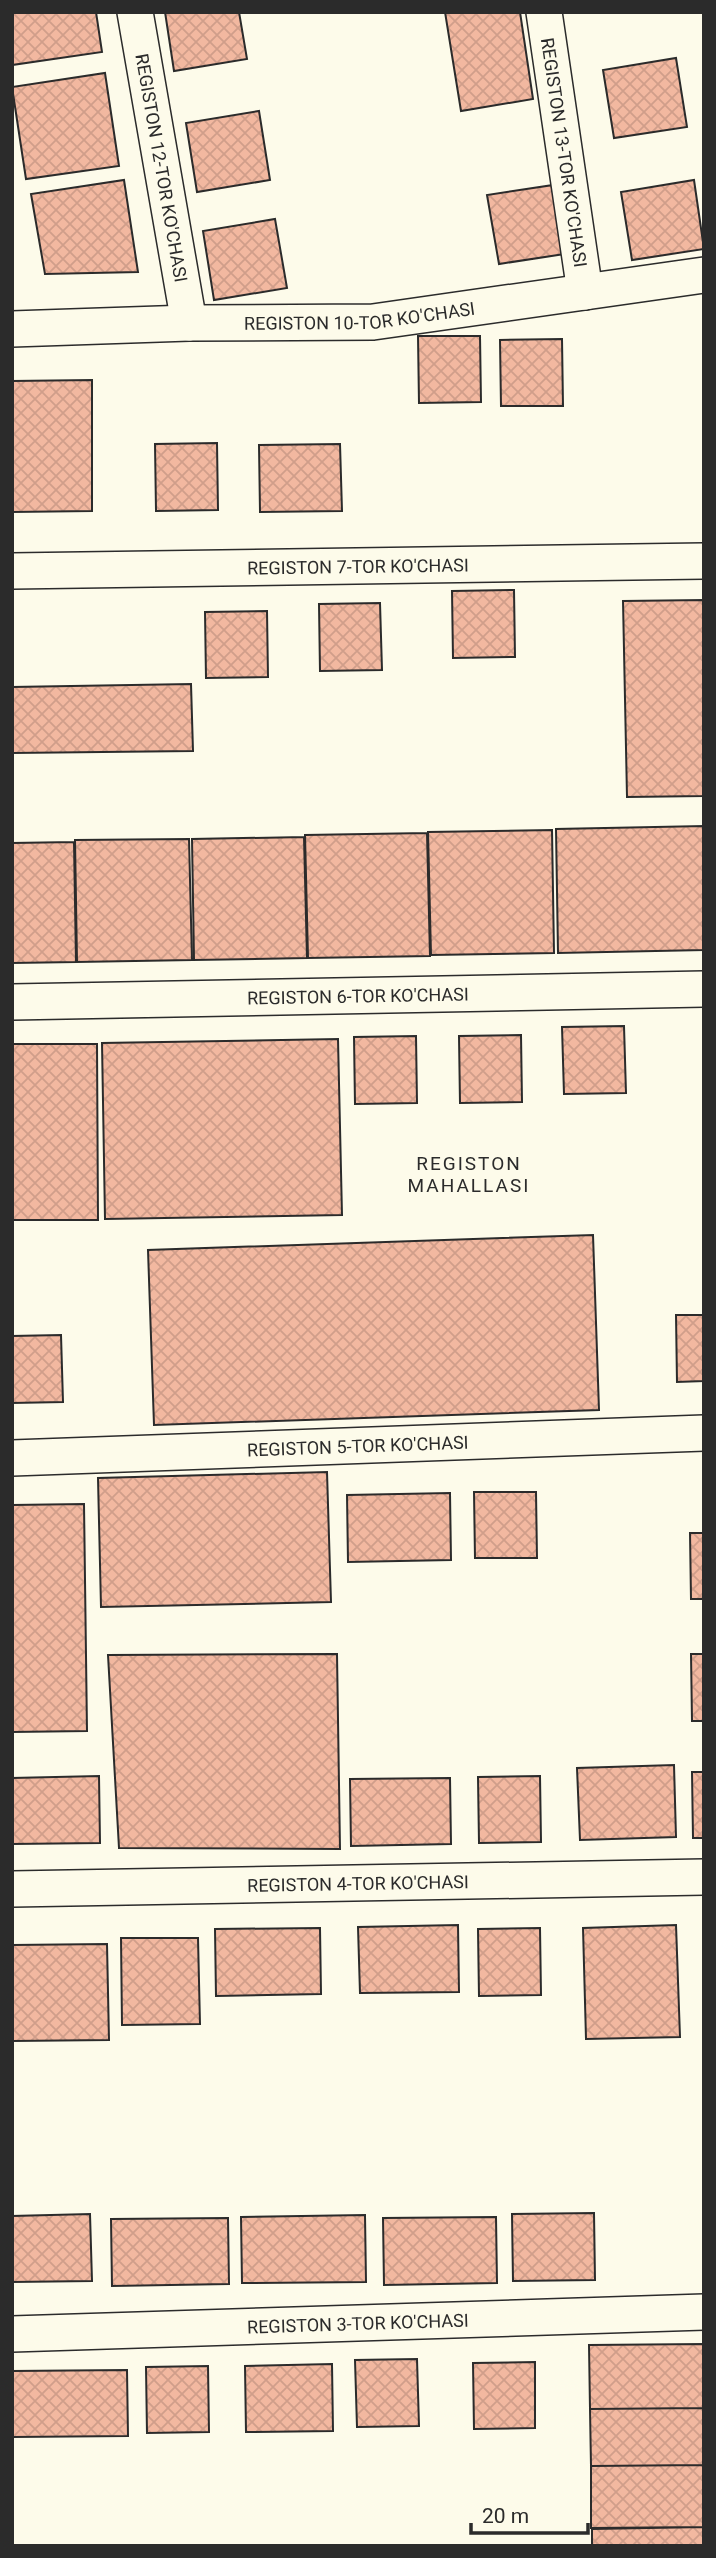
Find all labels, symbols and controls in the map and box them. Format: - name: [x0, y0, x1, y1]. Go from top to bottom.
- street label: REGISTON 13-TOR KO'CHASI: [537, 36, 592, 269]
- street label: REGISTON 12-TOR KO'CHASI: [132, 52, 192, 284]
- street label: REGISTON 10-TOR KO'CHASI: [244, 297, 476, 333]
- street label: REGISTON 7-TOR KO'CHASI: [247, 554, 469, 578]
- street label: REGISTON 6-TOR KO'CHASI: [247, 983, 469, 1008]
- district label: REGISTON MAHALLASI: [408, 1152, 530, 1197]
- street label: REGISTON 5-TOR KO'CHASI: [247, 1431, 469, 1460]
- street label: REGISTON 4-TOR KO'CHASI: [247, 1871, 469, 1895]
- street label: REGISTON 3-TOR KO'CHASI: [247, 2309, 469, 2337]
- scale bar: [471, 2492, 588, 2536]
- text: 20 m: [482, 2504, 529, 2528]

